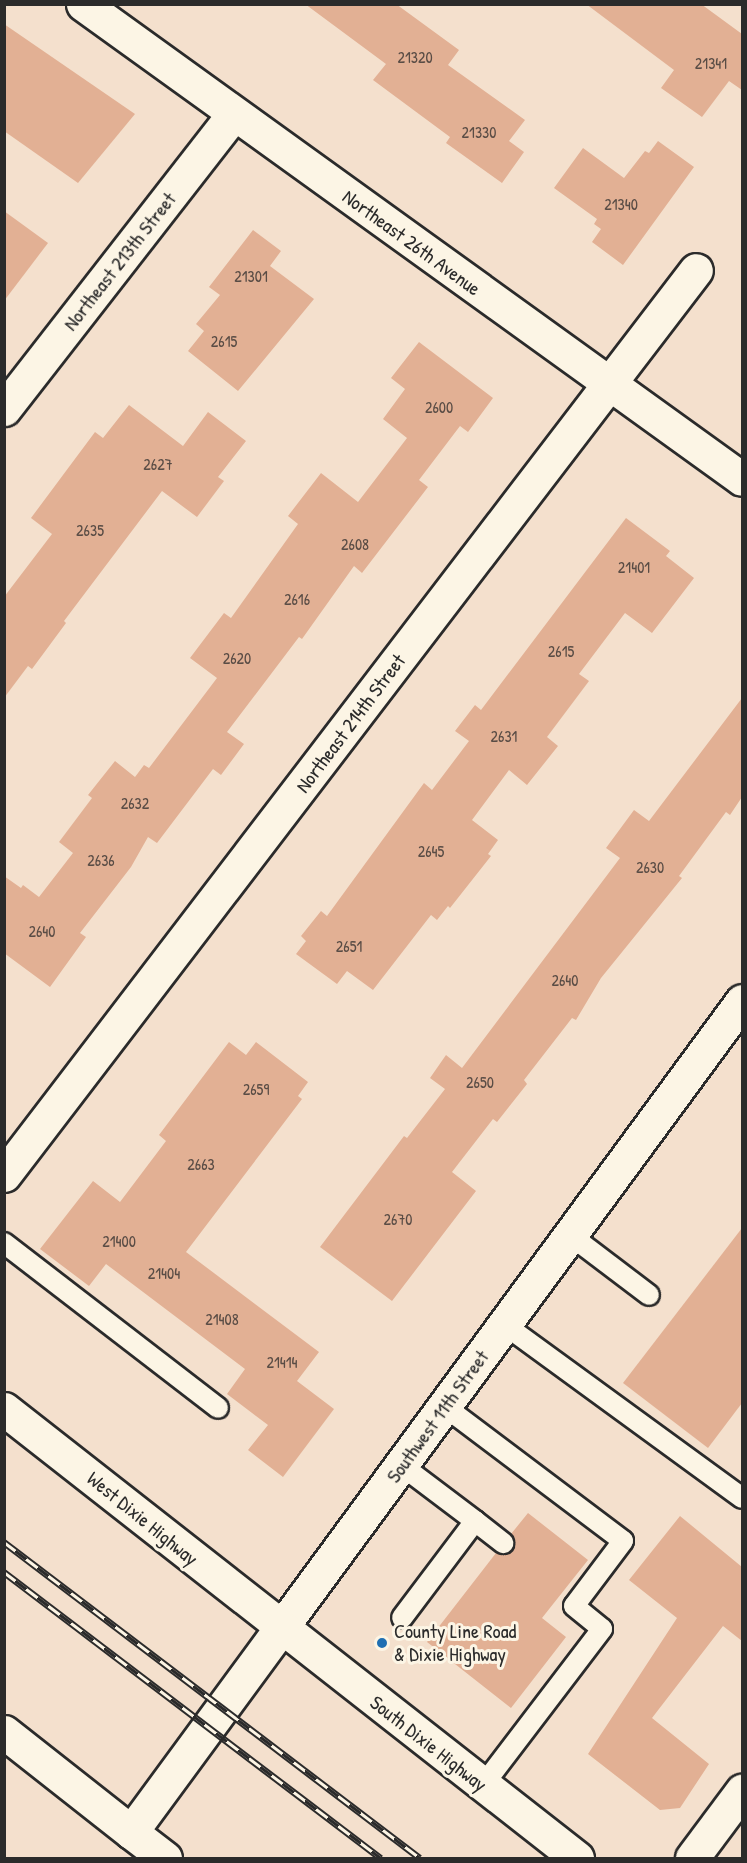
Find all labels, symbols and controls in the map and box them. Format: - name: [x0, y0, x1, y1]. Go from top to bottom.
- house number: 21320: [397, 47, 433, 67]
- house number: 21341: [695, 53, 727, 73]
- house number: 21330: [462, 122, 496, 142]
- street label: Northeast 26th Avenue: [338, 184, 486, 300]
- street label: Northeast 213th Street: [58, 187, 180, 335]
- house number: 21340: [604, 194, 638, 214]
- house number: 21301: [234, 266, 268, 286]
- house number: 2615: [211, 331, 237, 351]
- house number: 2600: [425, 397, 453, 417]
- house number: 2627: [143, 454, 173, 474]
- house number: 2635: [76, 520, 104, 540]
- house number: 2608: [341, 534, 369, 554]
- house number: 21401: [618, 557, 650, 577]
- house number: 2616: [284, 589, 310, 609]
- house number: 2615: [548, 641, 574, 661]
- house number: 2620: [223, 648, 251, 668]
- street label: Northeast 214th Street: [290, 649, 410, 797]
- house number: 2631: [491, 726, 517, 746]
- house number: 2632: [121, 793, 149, 813]
- house number: 2645: [418, 841, 444, 861]
- house number: 2636: [87, 850, 115, 870]
- house number: 2630: [636, 857, 664, 877]
- house number: 2640: [28, 921, 56, 941]
- house number: 2651: [336, 936, 362, 956]
- house number: 2640: [551, 970, 579, 990]
- house number: 2650: [466, 1072, 494, 1092]
- house number: 2659: [243, 1079, 269, 1099]
- house number: 2663: [187, 1154, 215, 1174]
- house number: 2670: [384, 1209, 412, 1229]
- house number: 21400: [102, 1231, 136, 1251]
- house number: 21404: [148, 1263, 180, 1283]
- house number: 21408: [205, 1309, 239, 1329]
- street label: Southwest 11th Street: [381, 1345, 493, 1487]
- house number: 21414: [266, 1352, 298, 1372]
- street label: West Dixie Highway: [83, 1466, 203, 1570]
- place label: County Line Road & Dixie Highway: [394, 1619, 516, 1666]
- marker: County Line Road & Dixie Highway: [375, 1636, 389, 1650]
- street label: South Dixie Highway: [366, 1690, 492, 1796]

